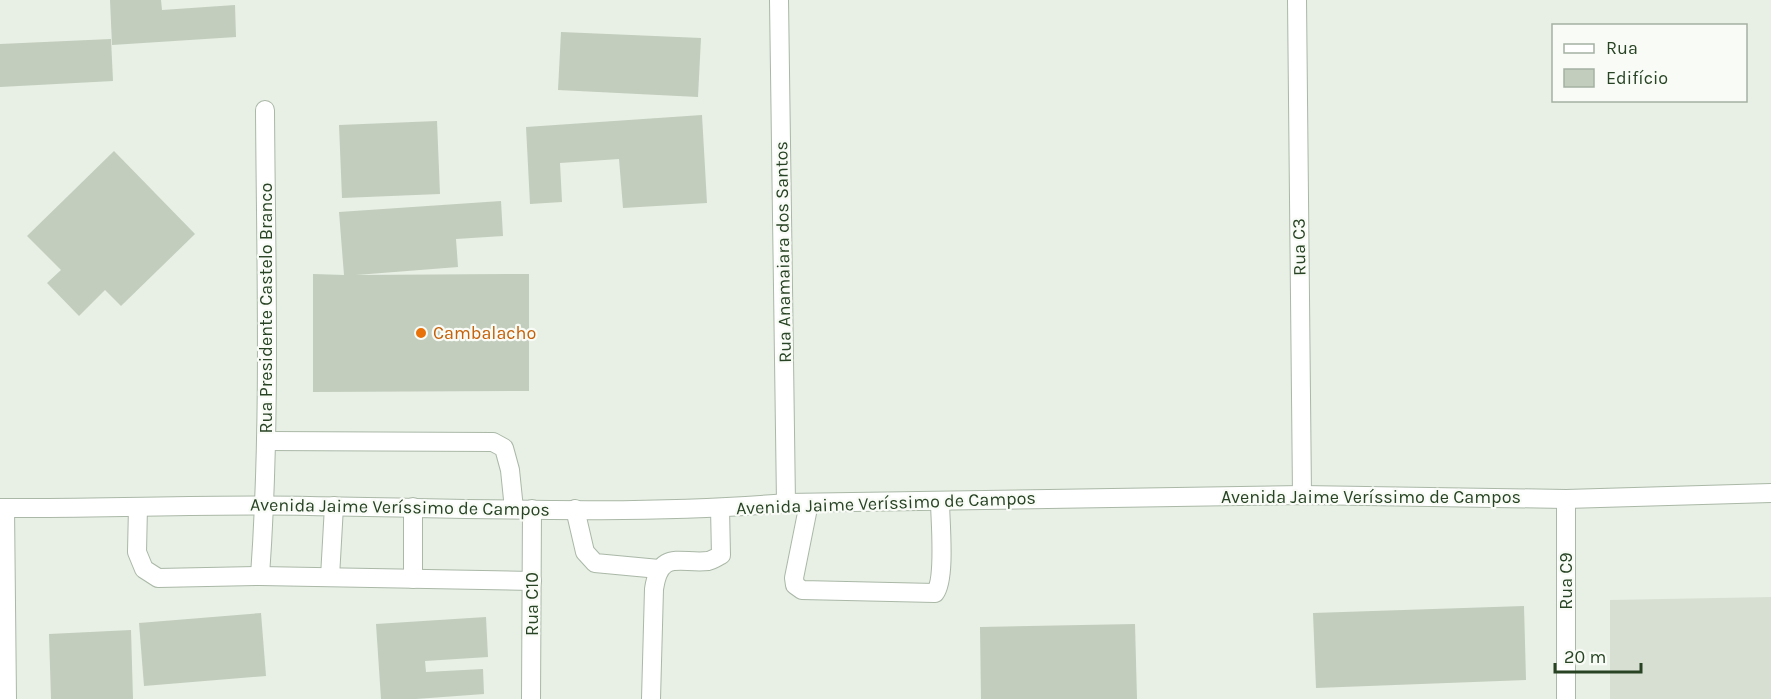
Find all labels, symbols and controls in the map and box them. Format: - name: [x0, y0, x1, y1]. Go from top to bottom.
- legend: [1552, 24, 1747, 102]
- text: Rua: [1606, 37, 1638, 59]
- text: Edifício: [1606, 67, 1668, 89]
- street label: Rua Anamaiara dos Santos: [770, 141, 796, 363]
- street label: Rua Presidente Castelo Branco: [255, 183, 277, 433]
- street label: Rua C3: [1287, 218, 1311, 276]
- place label: Cambalacho: [433, 322, 536, 344]
- marker: Cambalacho: [414, 326, 428, 340]
- street label: Avenida Jaime Veríssimo de Campos: [1221, 486, 1521, 508]
- street label: Avenida Jaime Veríssimo de Campos: [736, 487, 1036, 519]
- street label: Avenida Jaime Veríssimo de Campos: [250, 493, 550, 521]
- street label: Rua C9: [1555, 552, 1577, 610]
- street label: Rua C10: [521, 572, 543, 636]
- scale bar: [1555, 636, 1640, 674]
- text: 20 m: [1564, 646, 1606, 668]

